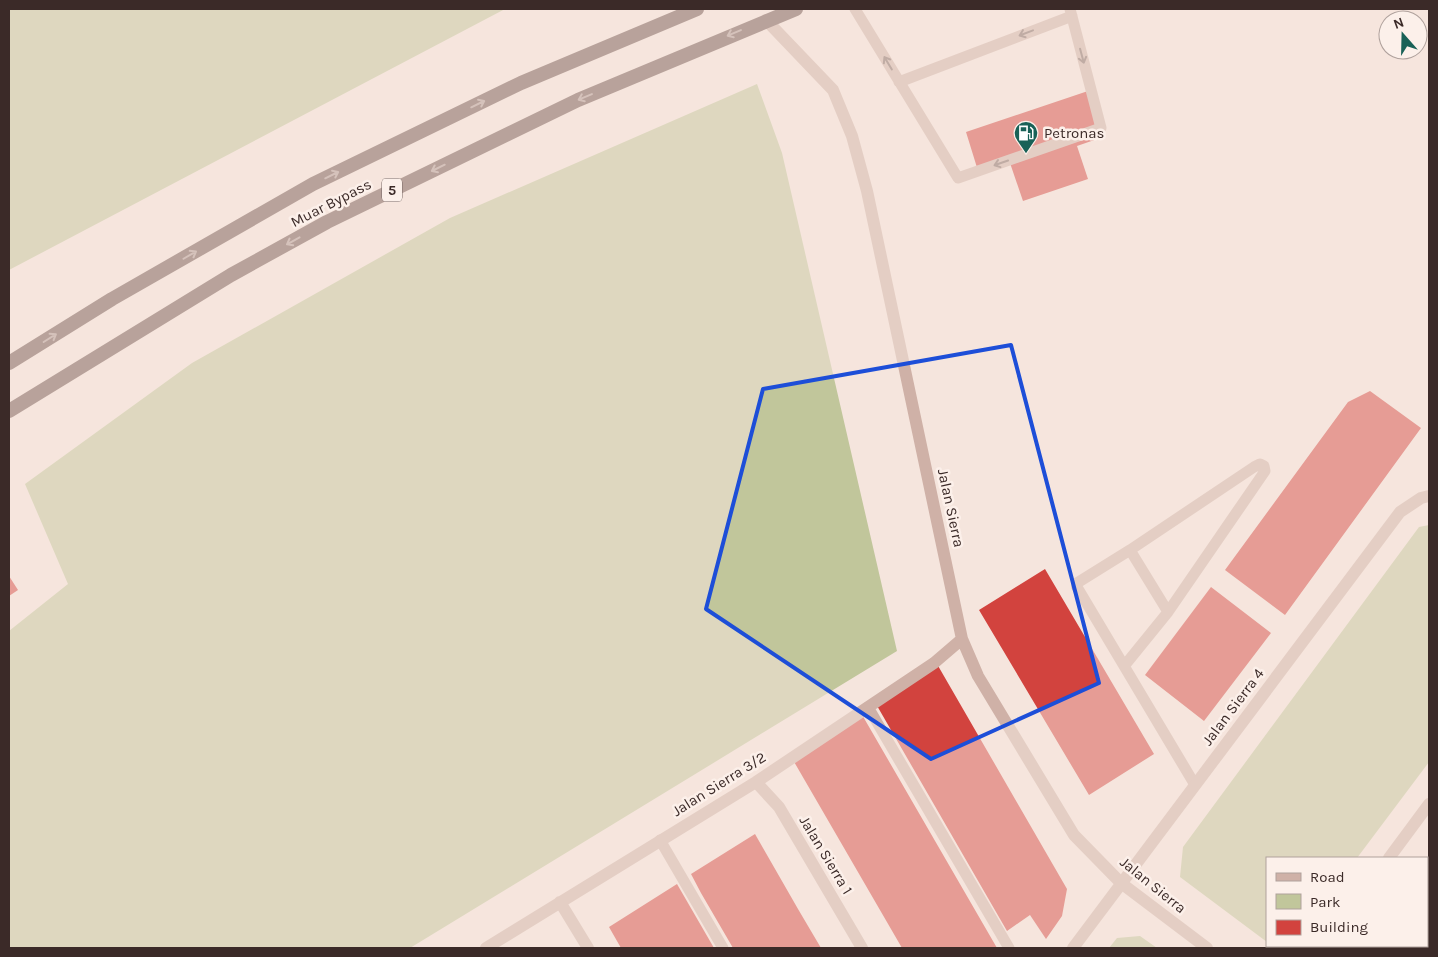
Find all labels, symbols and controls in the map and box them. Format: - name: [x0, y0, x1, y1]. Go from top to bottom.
- north arrow: [1378, 10, 1428, 60]
- text: N: [1391, 14, 1406, 33]
- one-way arrow: [727, 29, 742, 39]
- one-way arrow: [1019, 29, 1035, 38]
- one-way arrow: [1078, 47, 1088, 63]
- one-way arrow: [882, 57, 892, 71]
- one-way arrow: [578, 93, 593, 103]
- one-way arrow: [470, 99, 485, 108]
- fuel station icon: Petronas: [1013, 120, 1039, 154]
- place label: Petronas: [1044, 124, 1104, 142]
- one-way arrow: [994, 159, 1009, 168]
- one-way arrow: [431, 163, 446, 173]
- one-way arrow: [324, 170, 339, 180]
- street label: Muar Bypass: [288, 175, 374, 231]
- road number: 5: [382, 178, 402, 202]
- one-way arrow: [286, 236, 301, 246]
- one-way arrow: [182, 249, 196, 259]
- one-way arrow: [43, 332, 57, 342]
- street label: Jalan Sierra: [934, 467, 968, 549]
- street label: Jalan Sierra 4: [1198, 664, 1268, 749]
- street label: Jalan Sierra 3/2: [669, 748, 769, 820]
- street label: Jalan Sierra 1: [796, 813, 856, 897]
- street label: Jalan Sierra: [1116, 853, 1190, 917]
- legend: [1266, 857, 1428, 947]
- text: Road: [1310, 868, 1345, 886]
- text: Park: [1310, 893, 1340, 911]
- text: Building: [1310, 918, 1368, 936]

